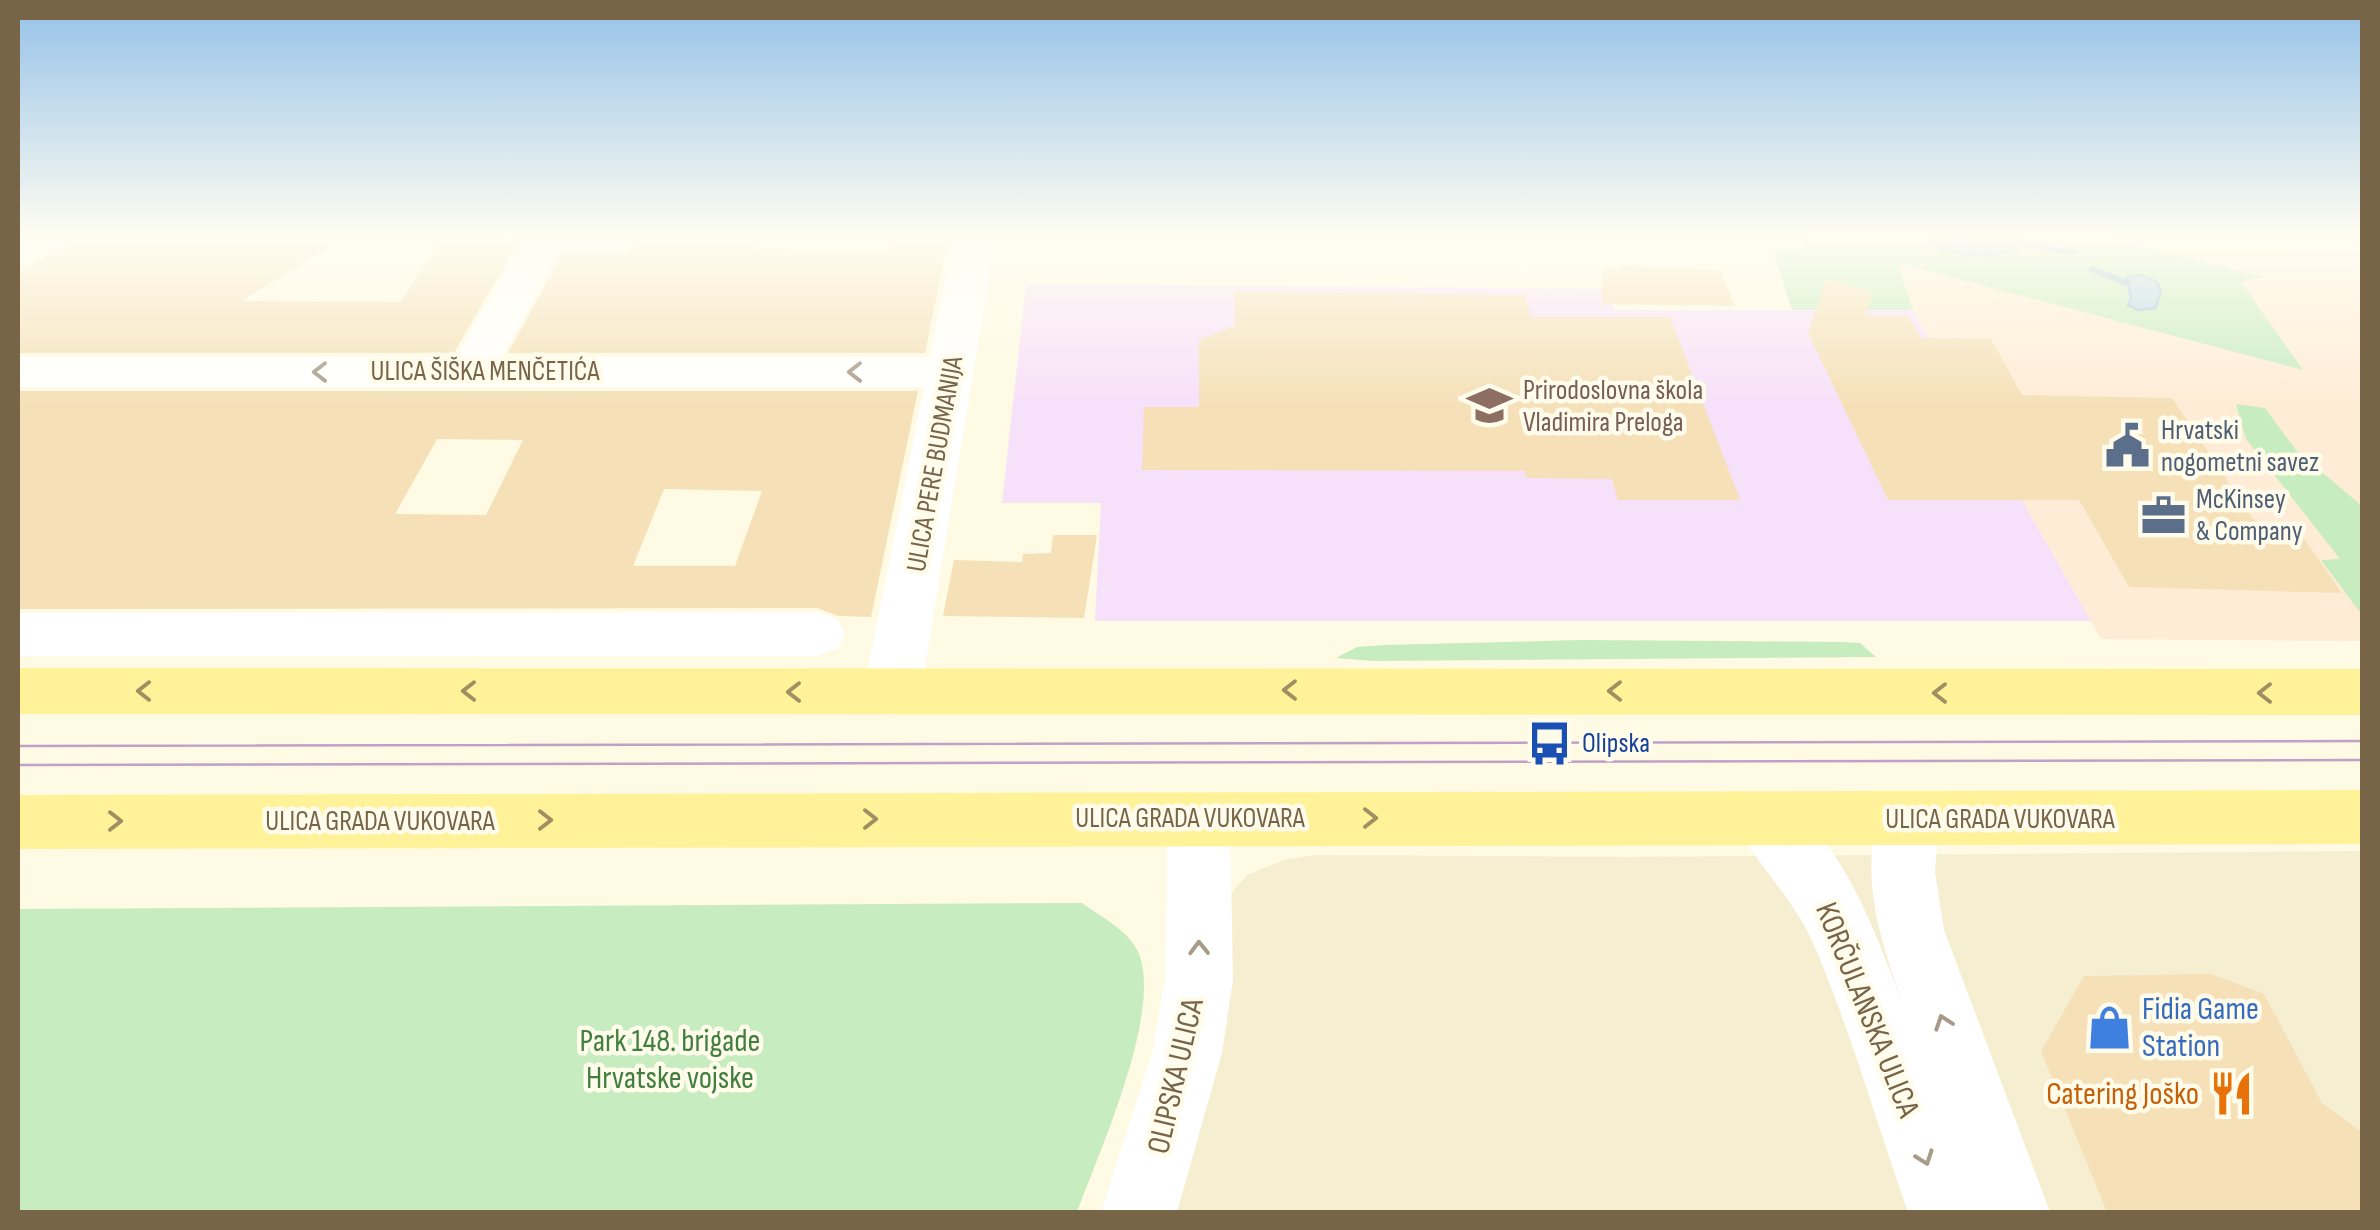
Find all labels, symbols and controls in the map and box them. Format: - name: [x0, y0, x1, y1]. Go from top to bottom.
- street label: ULICA PERE BUDMANIJA: [900, 353, 970, 574]
- street label: ULICA ŠIŠKA MENČETIĆA: [371, 355, 600, 388]
- one-way arrow: [311, 361, 326, 383]
- one-way arrow: [846, 361, 862, 383]
- place label: Prirodoslovna škola Vladimira Preloga: [1523, 374, 1703, 439]
- school or university icon: Prirodoslovna škola Vladimira Preloga: [1466, 382, 1514, 430]
- place label: Hrvatski nogometni savez: [2161, 414, 2319, 479]
- public building icon: Hrvatski nogometni savez: [2104, 422, 2152, 470]
- place label: McKinsey & Company: [2196, 483, 2303, 548]
- office icon: McKinsey & Company: [2139, 491, 2187, 539]
- one-way arrow: [1282, 679, 1298, 701]
- one-way arrow: [136, 680, 152, 702]
- one-way arrow: [461, 680, 476, 702]
- one-way arrow: [1607, 680, 1622, 702]
- one-way arrow: [786, 681, 802, 703]
- one-way arrow: [1932, 682, 1948, 703]
- one-way arrow: [2257, 682, 2272, 704]
- bus stop icon: Olipska: [1525, 719, 1573, 767]
- place label: Olipska: [1582, 727, 1650, 760]
- street label: ULICA GRADA VUKOVARA: [1075, 802, 1306, 835]
- street label: ULICA GRADA VUKOVARA: [1885, 803, 2116, 836]
- street label: ULICA GRADA VUKOVARA: [265, 805, 496, 838]
- one-way arrow: [1362, 807, 1378, 829]
- one-way arrow: [862, 808, 878, 830]
- one-way arrow: [538, 809, 553, 831]
- one-way arrow: [107, 811, 123, 832]
- street label: KORČULANSKA ULICA: [1806, 897, 1928, 1123]
- one-way arrow: [1188, 940, 1209, 956]
- place label: Fidia Game Station: [2142, 990, 2259, 1066]
- street label: OLIPSKA ULICA: [1139, 994, 1213, 1157]
- shop icon: Fidia Game Station: [2085, 1003, 2133, 1051]
- one-way arrow: [1934, 1014, 1955, 1031]
- park label: Park 148. brigade Hrvatske vojske: [580, 1022, 760, 1098]
- restaurant icon: Catering Joško: [2208, 1070, 2256, 1118]
- place label: Catering Joško: [2046, 1075, 2199, 1114]
- one-way arrow: [1914, 1148, 1934, 1165]

